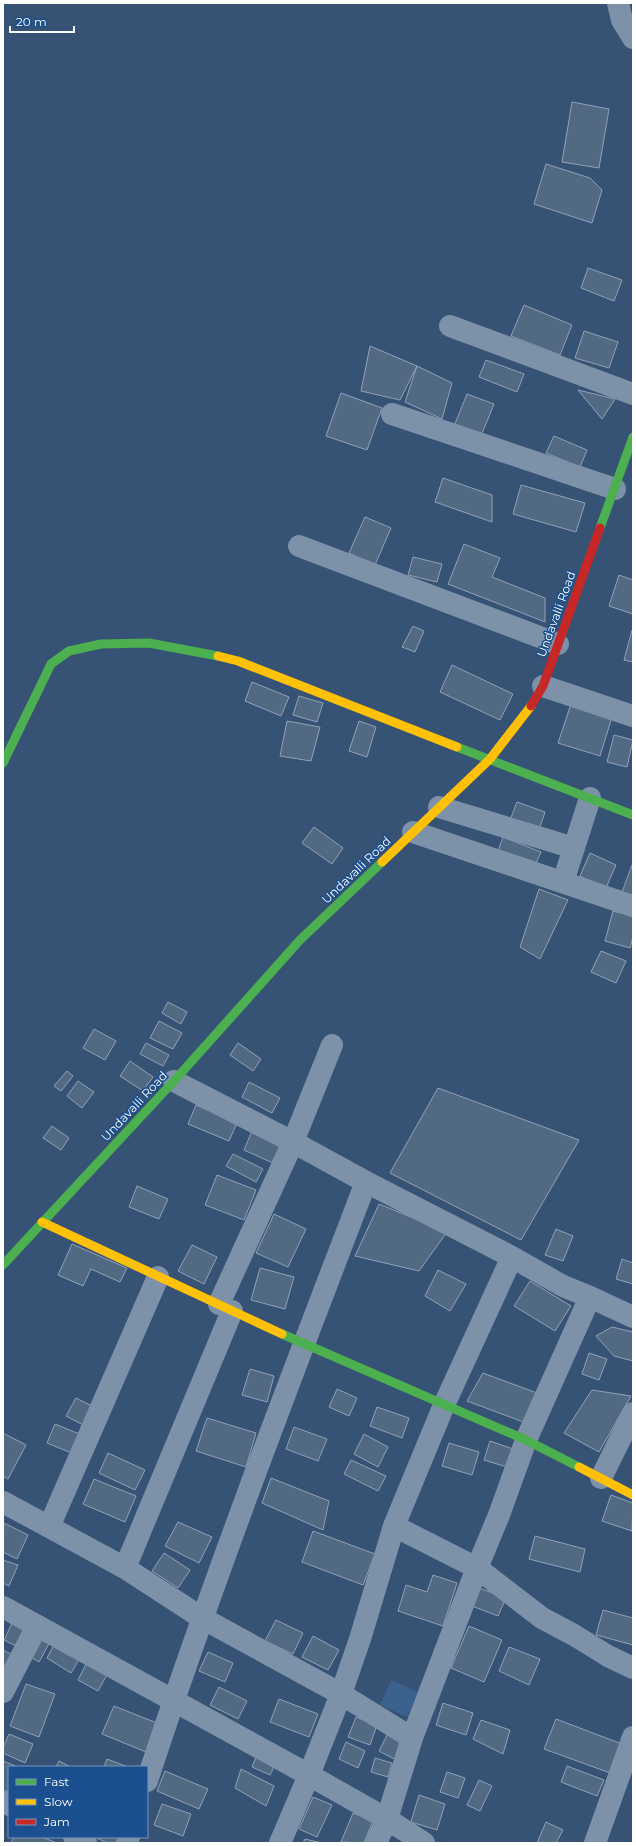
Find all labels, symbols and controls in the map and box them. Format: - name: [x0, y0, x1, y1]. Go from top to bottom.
- scale bar: [10, 8, 74, 34]
- text: 20 m: [16, 14, 47, 29]
- street label: Undavalli Road: [534, 569, 578, 659]
- street label: Undavalli Road: [318, 833, 394, 907]
- street label: Undavalli Road: [98, 1068, 170, 1144]
- legend: [8, 1766, 148, 1838]
- text: Fast: [44, 1774, 69, 1789]
- text: Slow: [44, 1794, 73, 1809]
- text: Jam: [43, 1814, 70, 1829]

